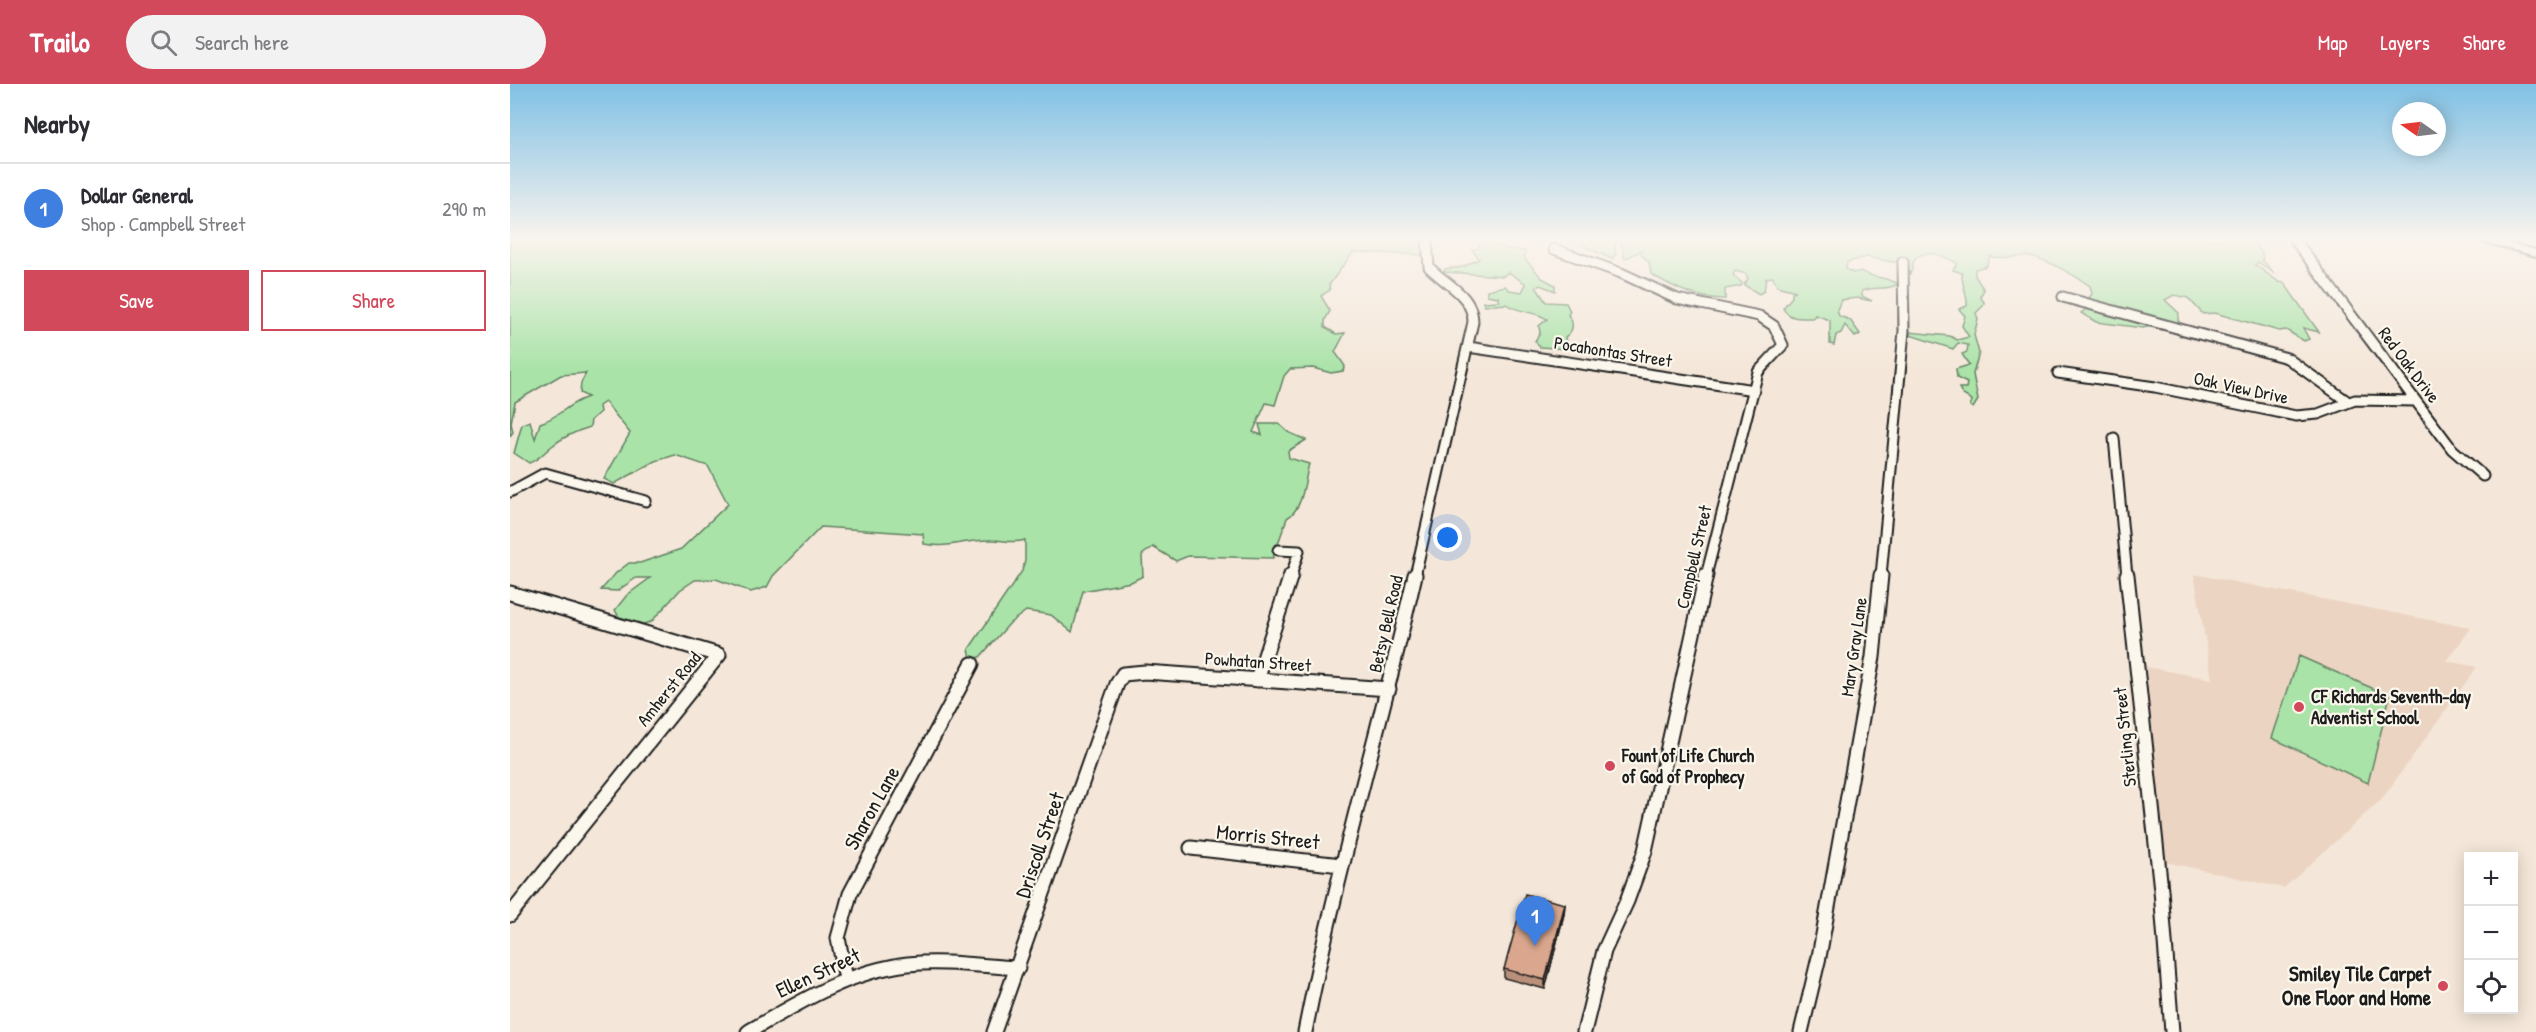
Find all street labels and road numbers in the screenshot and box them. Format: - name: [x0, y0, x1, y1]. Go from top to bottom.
- street label: Red Oak Drive: [2373, 322, 2446, 408]
- street label: Pocahontas Street: [1552, 330, 1675, 373]
- street label: Oak View Drive: [2191, 365, 2291, 410]
- street label: Campbell Street: [1669, 502, 1718, 611]
- street label: Betsy Bell Road: [1362, 573, 1409, 675]
- street label: Mary Gray Lane: [1834, 596, 1873, 698]
- street label: Powhatan Street: [1204, 645, 1313, 678]
- street label: Amherst Road: [631, 646, 706, 731]
- street label: Sterling Street: [2107, 685, 2142, 788]
- street label: Sharon Lane: [837, 761, 906, 855]
- street label: Driscoll Street: [1008, 787, 1071, 902]
- street label: Morris Street: [1215, 817, 1322, 856]
- street label: Ellen Street: [771, 940, 865, 1005]

